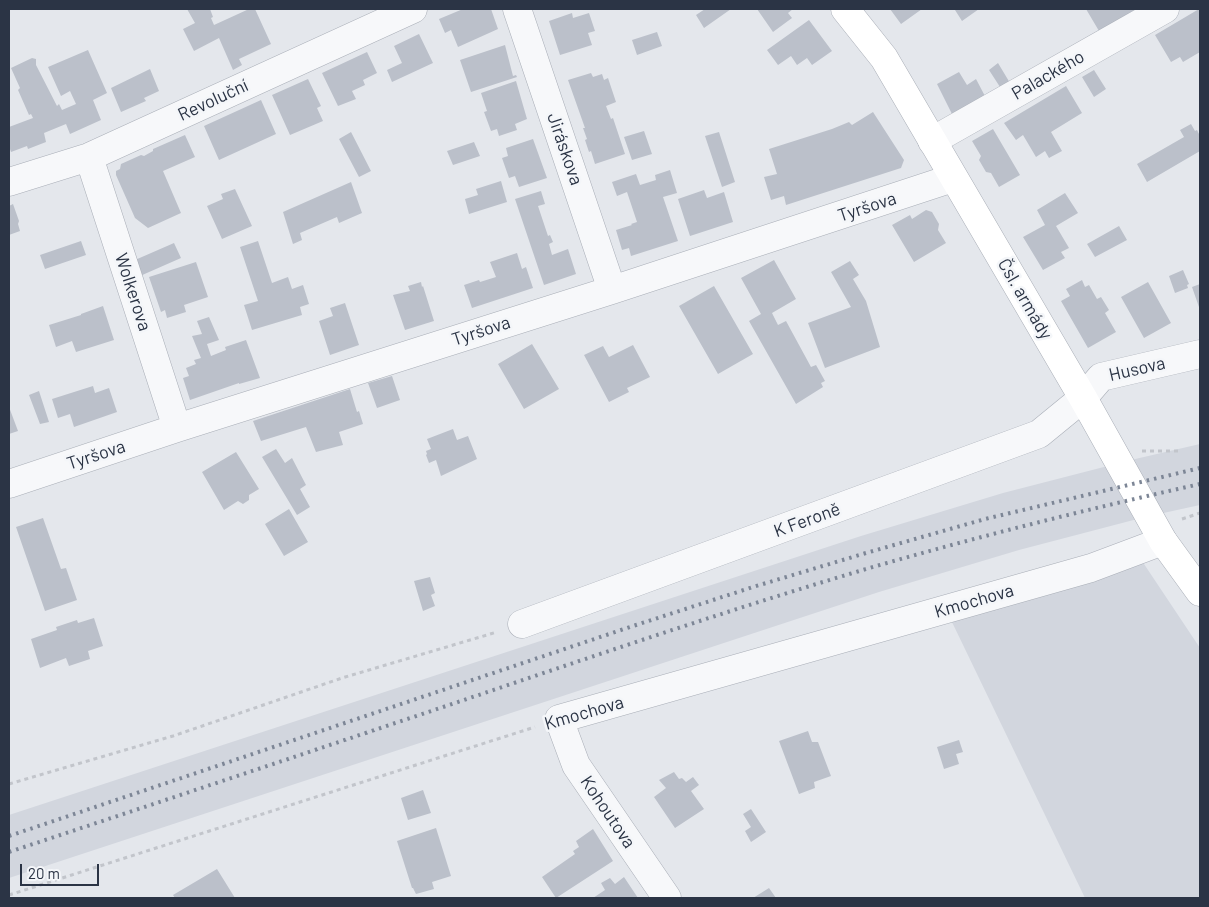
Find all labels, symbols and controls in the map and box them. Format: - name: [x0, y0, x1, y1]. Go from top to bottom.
- street label: Palackého: [1008, 46, 1088, 104]
- street label: Revoluční: [174, 74, 252, 126]
- street label: Jiráskova: [543, 110, 587, 188]
- street label: Tyršova: [835, 187, 899, 227]
- street label: Wolkerova: [110, 250, 156, 334]
- street label: Čsl. armády: [993, 255, 1057, 343]
- street label: Tyršova: [449, 311, 513, 351]
- street label: Husova: [1107, 352, 1167, 386]
- street label: Tyršova: [64, 435, 128, 475]
- street label: K Feroně: [771, 498, 843, 542]
- street label: Kmochova: [932, 579, 1016, 623]
- street label: Kmochova: [542, 691, 626, 735]
- street label: Kohoutova: [576, 772, 640, 852]
- scale bar: [22, 854, 101, 886]
- text: 20 m: [28, 864, 60, 882]

